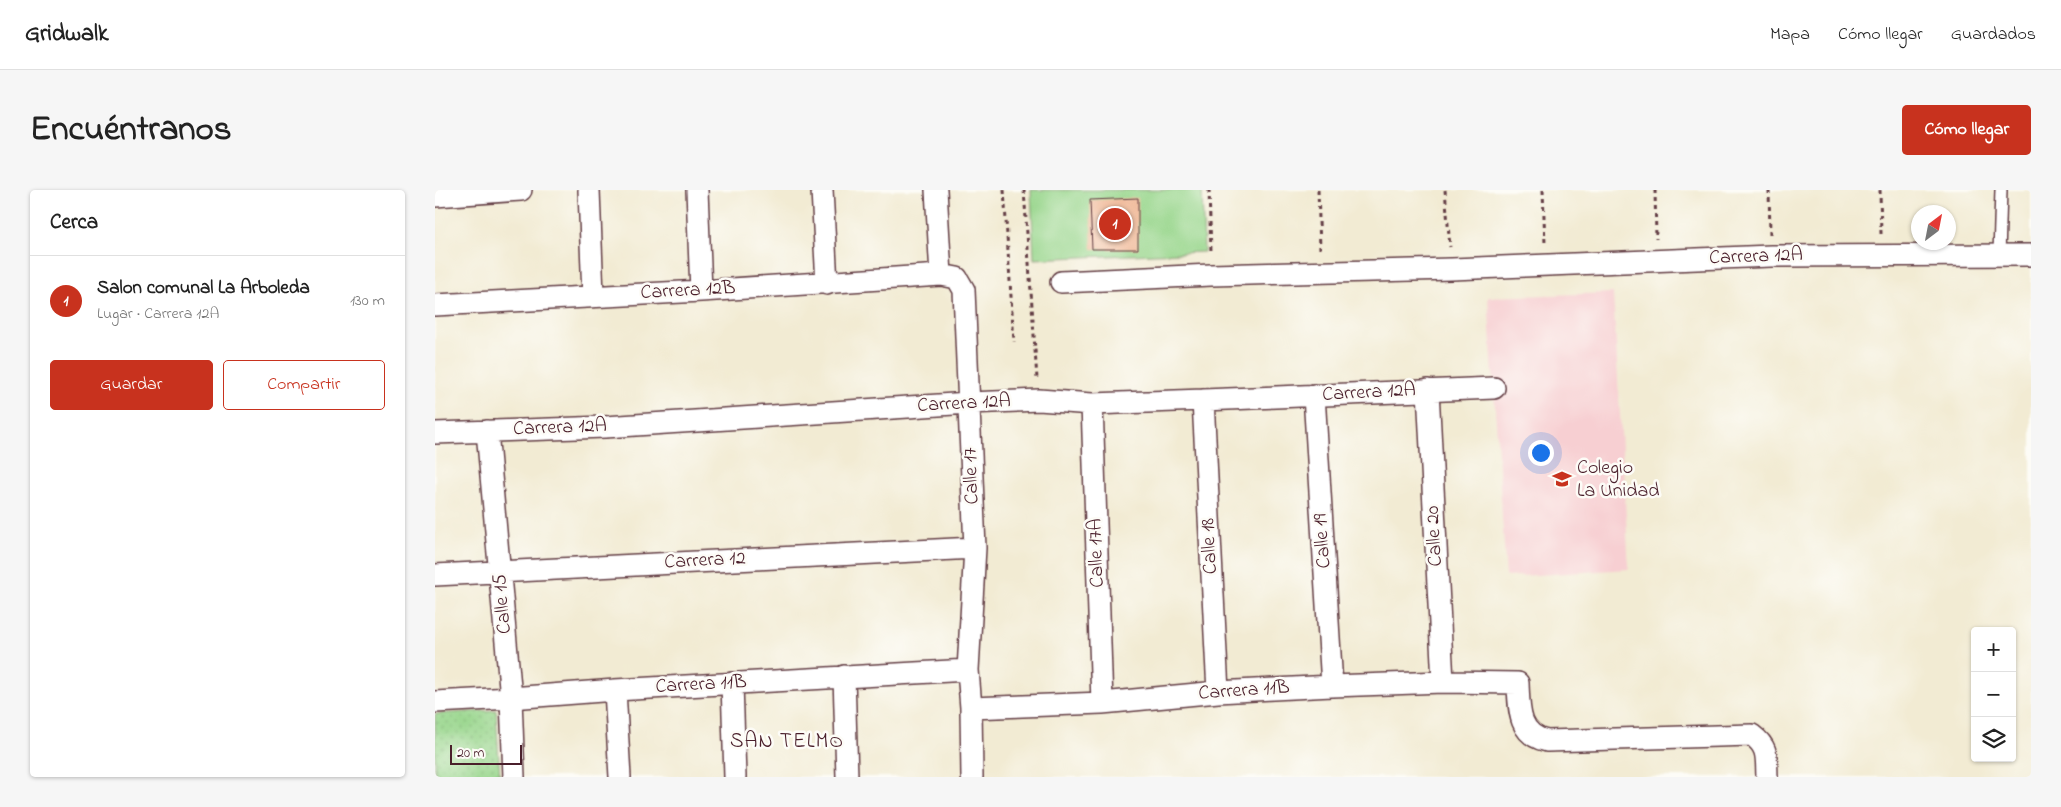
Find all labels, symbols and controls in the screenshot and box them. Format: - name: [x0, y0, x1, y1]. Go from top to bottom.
- text: Gridwalk: [25, 17, 109, 52]
- text: Mapa: [1770, 22, 1810, 48]
- text: Cómo llegar: [1838, 22, 1923, 48]
- text: Guardados: [1951, 22, 2036, 48]
- text: Encuéntranos: [30, 105, 232, 156]
- button: Cómo llegar: [1902, 105, 2031, 155]
- pin: 1: [1099, 205, 1131, 243]
- north arrow: [1911, 205, 1956, 250]
- text: Cerca: [50, 208, 98, 238]
- street label: Carrera 12A: [1709, 241, 1803, 273]
- street label: Carrera 12B: [640, 274, 736, 308]
- text: Salon comunal La Arboleda: [97, 275, 310, 302]
- text: 1: [63, 289, 69, 313]
- text: 130 m: [350, 289, 385, 313]
- text: Lugar · Carrera 12A: [97, 302, 219, 326]
- button: Guardar: [50, 360, 213, 410]
- button: Compartir: [223, 360, 385, 410]
- street label: Carrera 12A: [1321, 376, 1417, 410]
- street label: Carrera 12A: [916, 387, 1012, 421]
- street label: Carrera 12A: [513, 412, 607, 444]
- your location: [1528, 440, 1554, 466]
- street label: Calle 17: [957, 447, 987, 505]
- place label: Colegio La Unidad: [1577, 454, 1660, 506]
- school or university icon: Colegio La Unidad: [1551, 468, 1573, 490]
- street label: Calle 20: [1419, 504, 1451, 567]
- street label: Calle 19: [1307, 513, 1339, 569]
- street label: Calle 18: [1194, 517, 1226, 575]
- street label: Calle 17A: [1081, 518, 1113, 588]
- street label: Carrera 12: [664, 544, 746, 578]
- street label: Calle 15: [486, 573, 520, 635]
- map controls: [1971, 627, 2016, 762]
- button: +: [1971, 627, 2016, 672]
- street label: Carrera 11B: [655, 668, 747, 702]
- button: −: [1971, 672, 2016, 717]
- street label: Carrera 11B: [1197, 673, 1291, 709]
- button: layers: [1971, 717, 2016, 762]
- district label: SAN TELMO: [730, 727, 844, 757]
- scale bar: [450, 742, 523, 765]
- text: 20 m: [457, 743, 484, 764]

